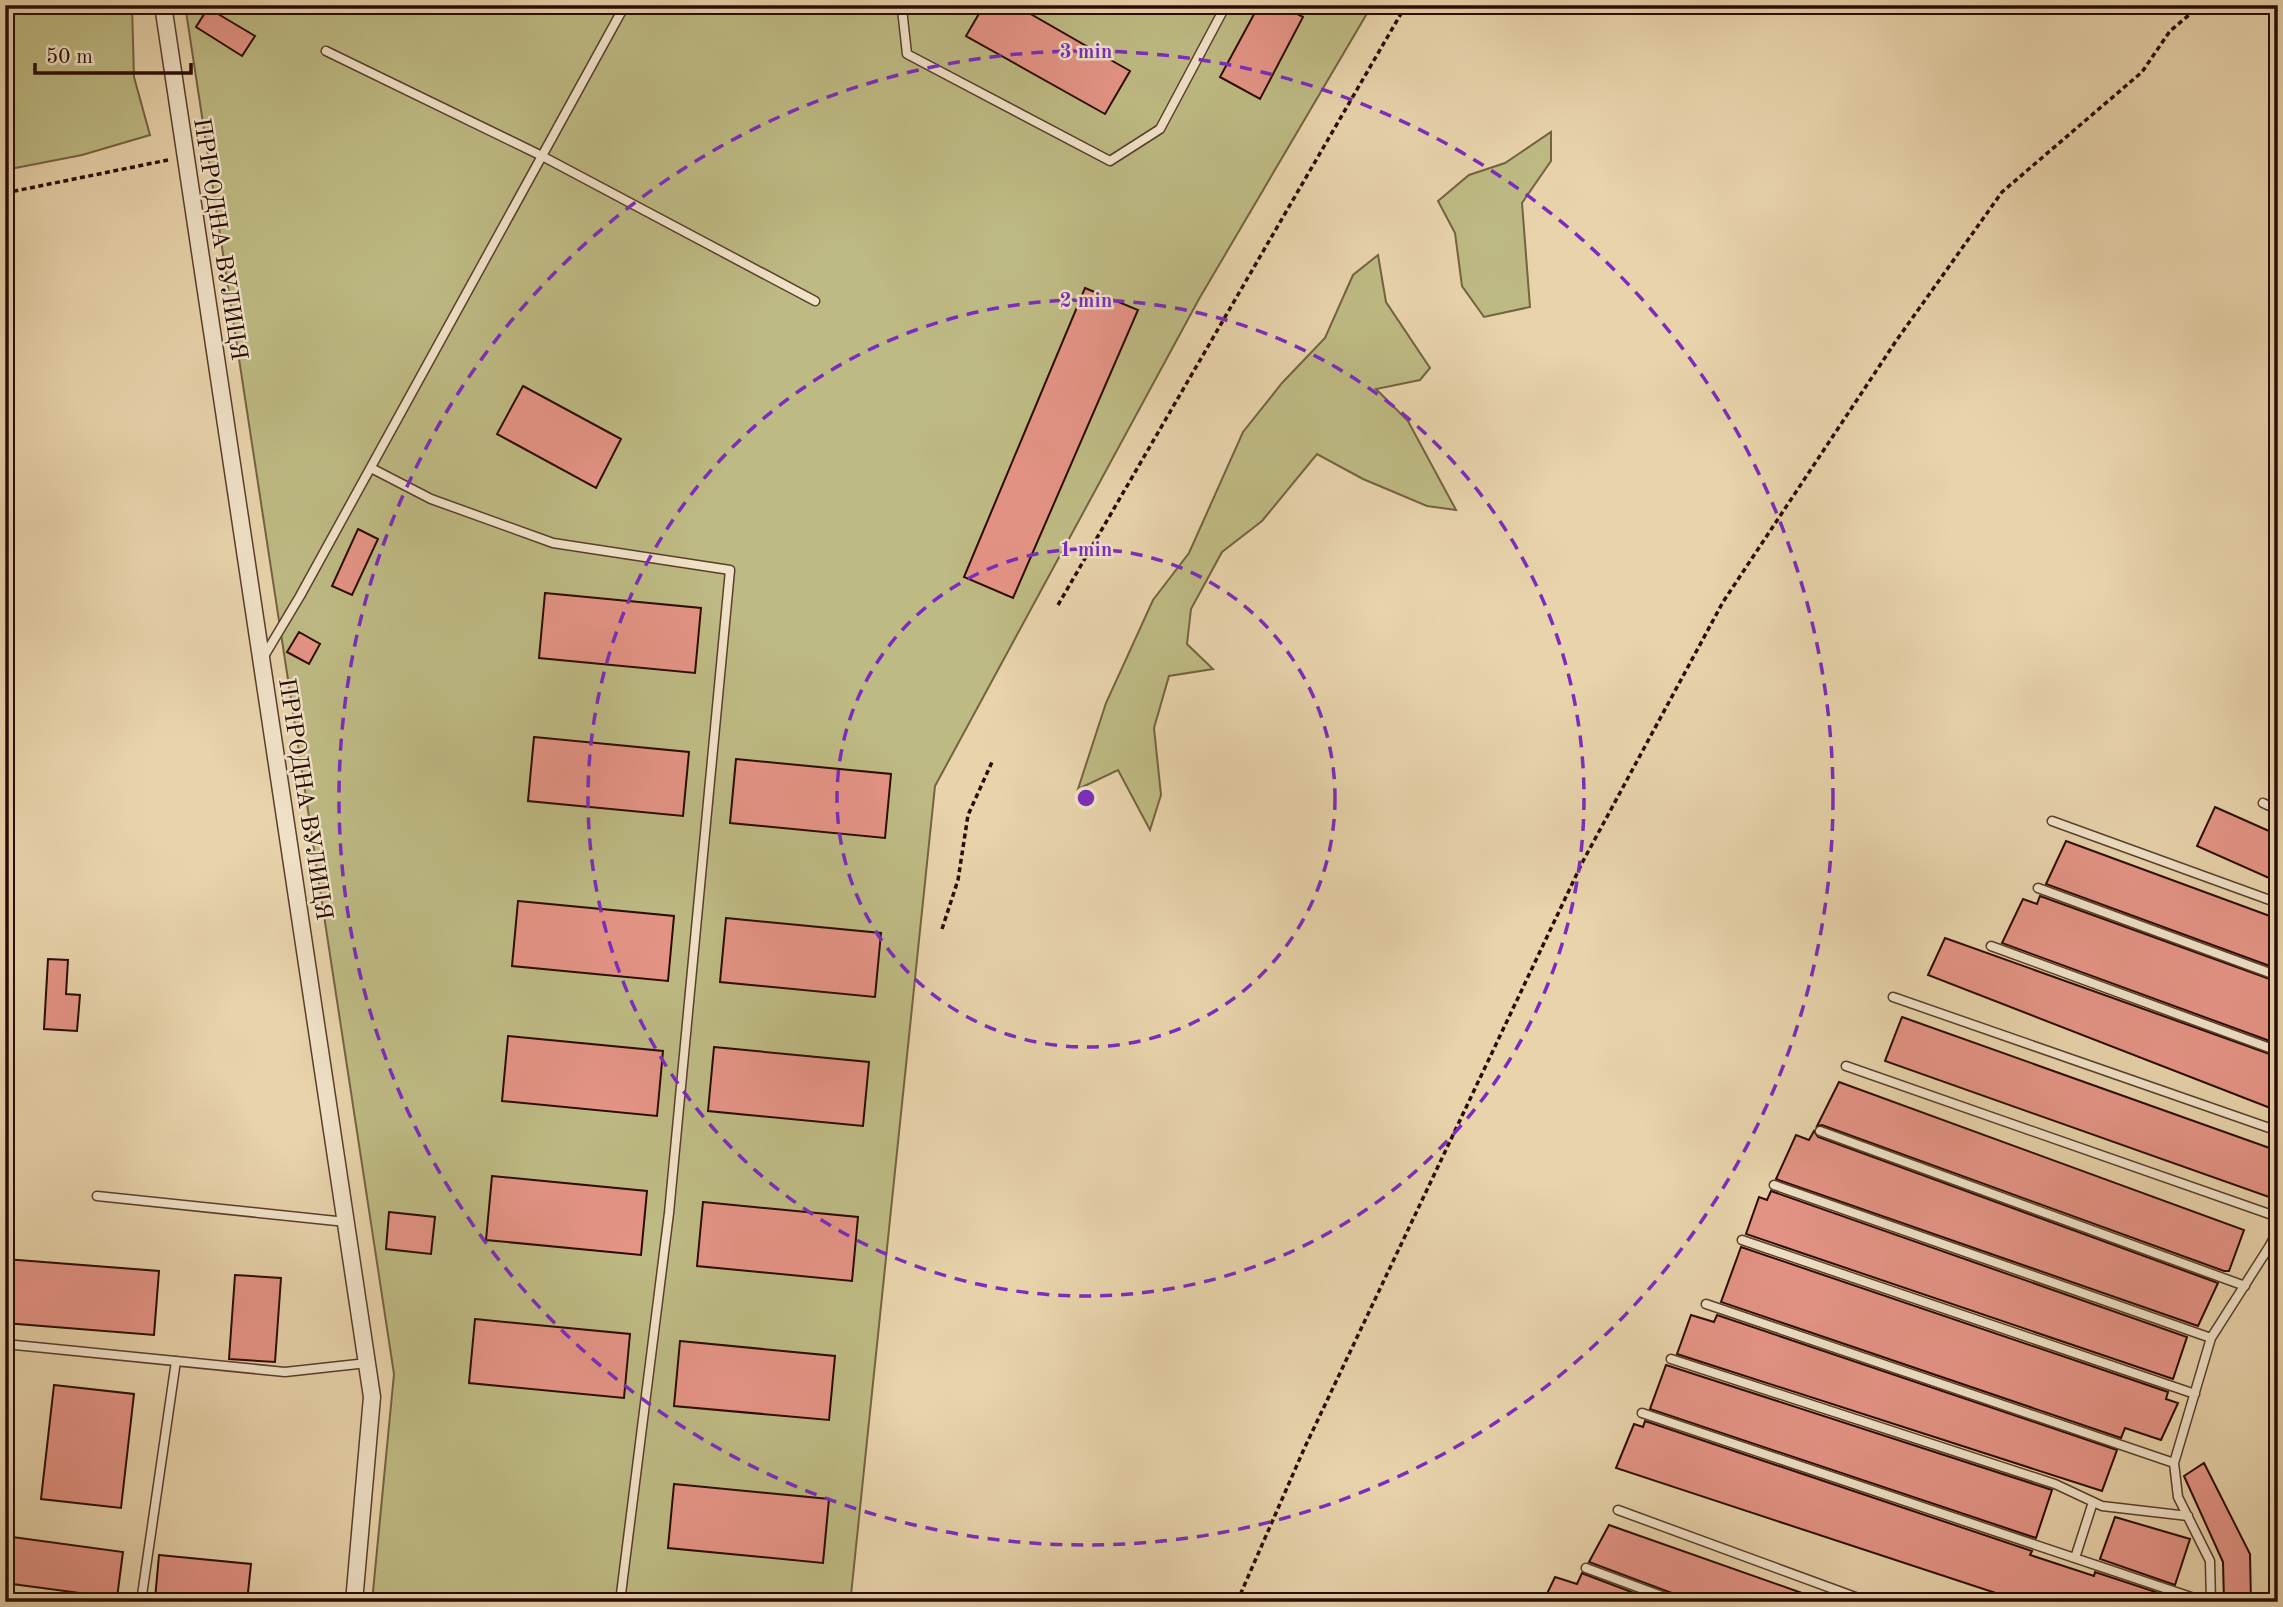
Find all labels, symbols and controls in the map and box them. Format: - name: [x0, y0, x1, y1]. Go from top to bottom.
- scale bar: [35, 32, 191, 76]
- text: 3 min: [1060, 42, 1112, 63]
- text: 50 m: [46, 47, 93, 68]
- street label: ПРІРОДНА ВУЛИЦЯ: [188, 116, 250, 362]
- text: 2 min: [1060, 291, 1112, 312]
- text: 1 min: [1060, 540, 1112, 561]
- street label: ПРІРОДНА ВУЛИЦЯ: [273, 676, 335, 922]
- centre of rings: [1074, 786, 1098, 810]

